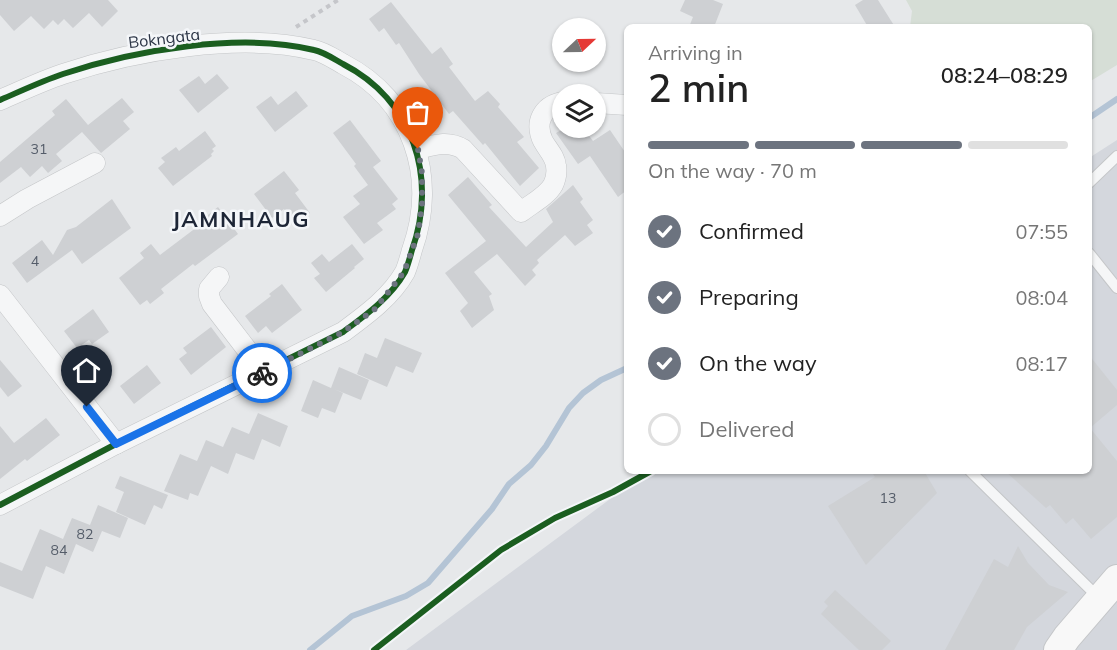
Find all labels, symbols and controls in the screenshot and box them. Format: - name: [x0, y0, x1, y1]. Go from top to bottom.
- north arrow: [552, 18, 606, 72]
- map controls: [552, 18, 606, 138]
- street label: Bokngata: [127, 24, 201, 52]
- text: Arriving in: [648, 40, 743, 65]
- text: 08:24–08:29: [941, 61, 1068, 89]
- text: 2 min: [648, 63, 749, 112]
- button: layers: [552, 84, 606, 138]
- pin: [392, 87, 443, 149]
- icon: bag: [401, 96, 434, 129]
- house number: 31: [31, 140, 47, 158]
- text: On the way · 70 m: [648, 158, 817, 183]
- district label: JAMNHAUG: [172, 205, 310, 233]
- icon: check: [648, 215, 681, 248]
- text: Confirmed: [699, 217, 804, 245]
- text: 07:55: [1015, 219, 1068, 244]
- house number: 4: [31, 252, 40, 270]
- icon: check: [648, 281, 681, 314]
- text: Preparing: [699, 283, 799, 311]
- text: 08:04: [1015, 285, 1068, 310]
- courier: [232, 343, 292, 403]
- pin: [61, 345, 112, 407]
- icon: check: [648, 347, 681, 380]
- text: On the way: [699, 349, 817, 377]
- text: 08:17: [1015, 351, 1068, 376]
- icon: home: [70, 354, 103, 387]
- icon: bike: [246, 357, 279, 390]
- text: Delivered: [699, 415, 794, 443]
- house number: 13: [880, 489, 896, 507]
- house number: 82: [77, 525, 93, 543]
- house number: 84: [51, 541, 68, 559]

